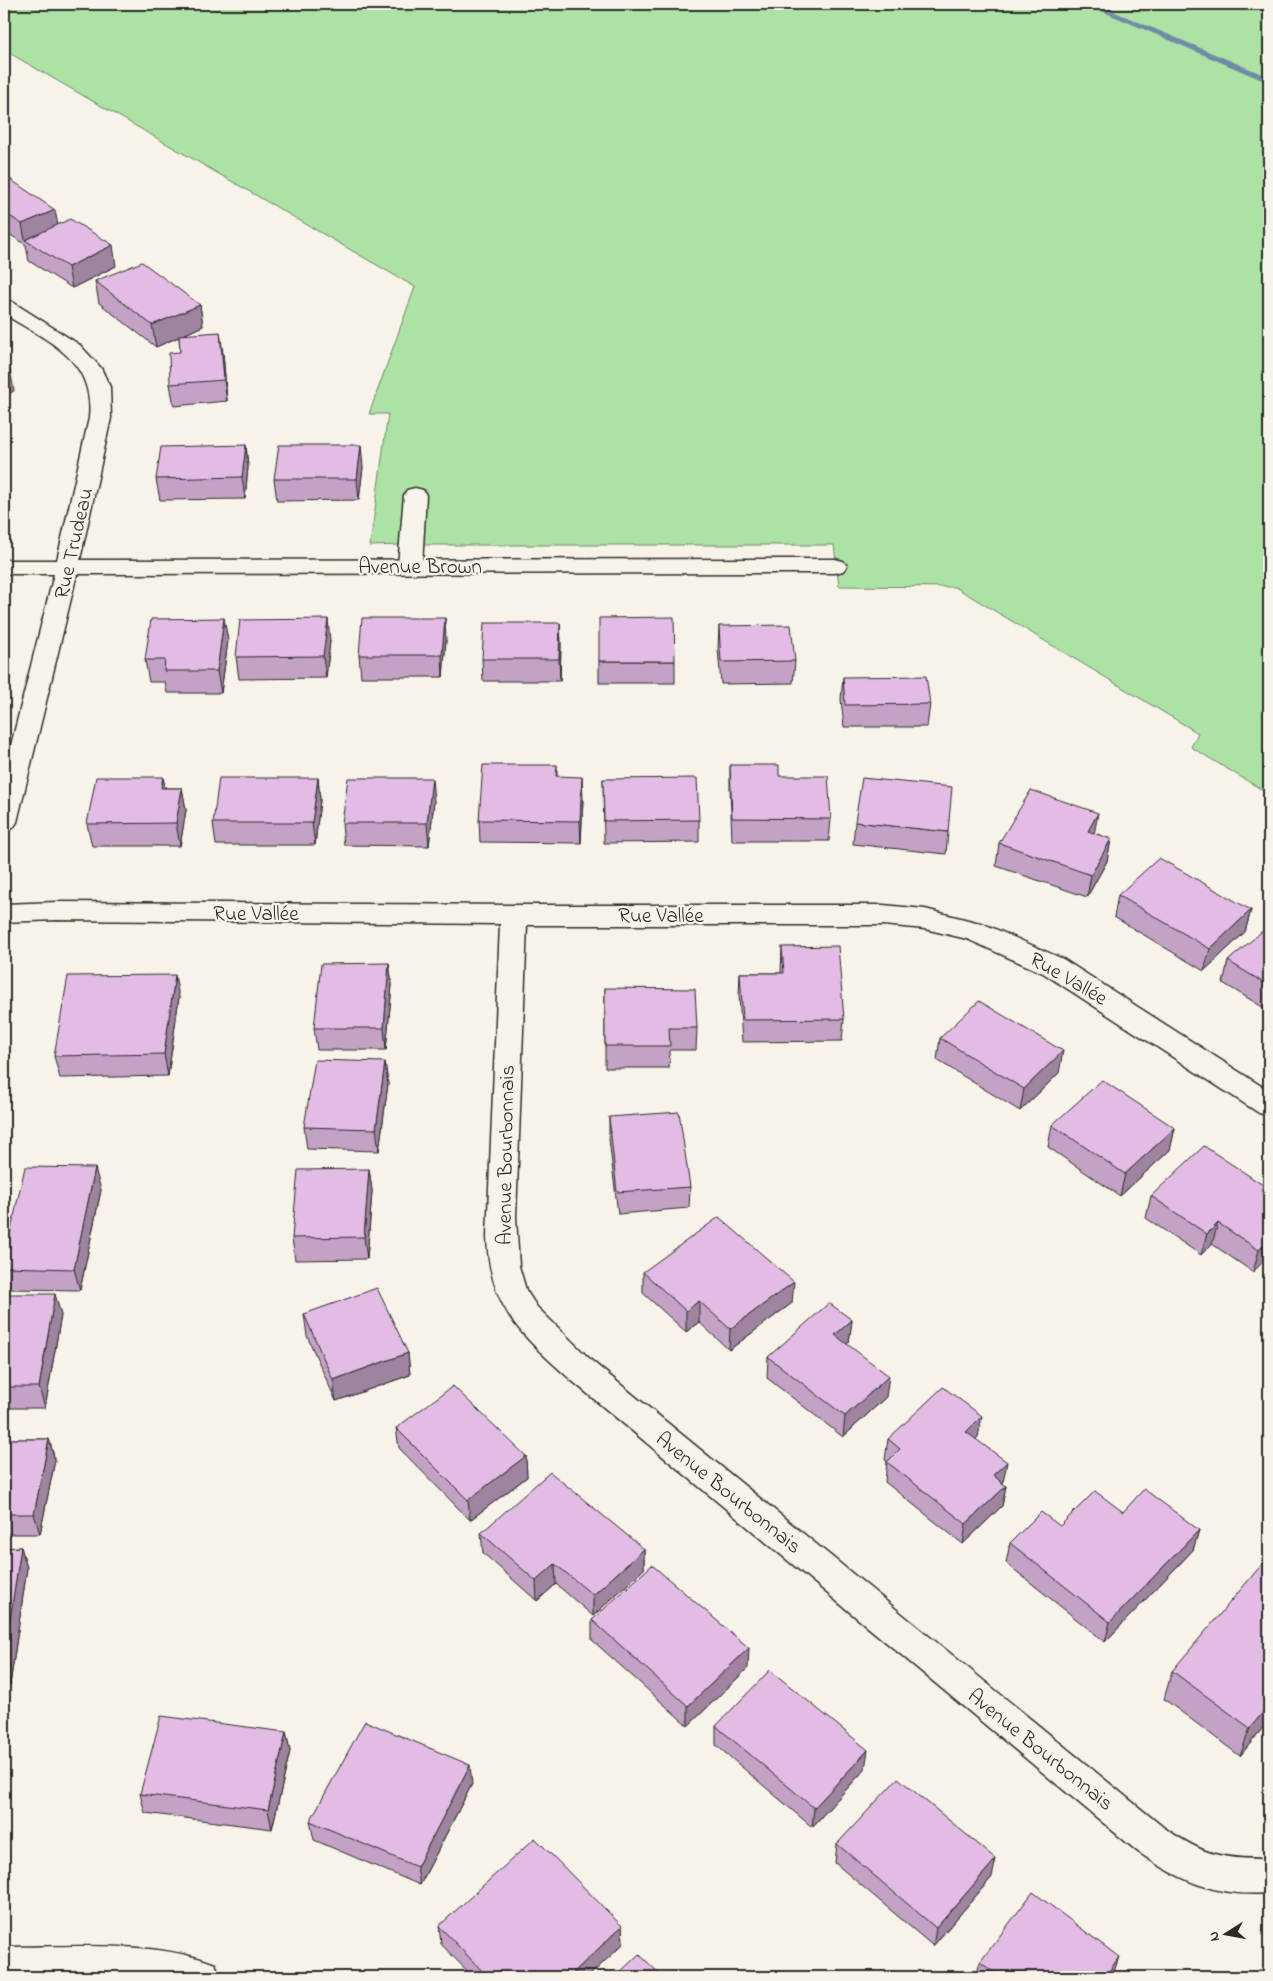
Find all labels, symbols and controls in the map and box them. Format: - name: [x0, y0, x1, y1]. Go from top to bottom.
- street label: Rue Trudeau: [48, 485, 102, 602]
- street label: Avenue Brown: [358, 553, 482, 583]
- street label: Rue Vallée: [213, 900, 299, 930]
- street label: Rue Vallée: [618, 902, 704, 932]
- street label: Rue Vallée: [1024, 945, 1113, 1014]
- street label: Avenue Bourbonnais: [490, 1065, 524, 1245]
- street label: Avenue Bourbonnais: [648, 1425, 807, 1562]
- street label: Avenue Bourbonnais: [960, 1682, 1119, 1819]
- north arrow: [1200, 1908, 1250, 1958]
- text: N: [1204, 1930, 1226, 1943]

